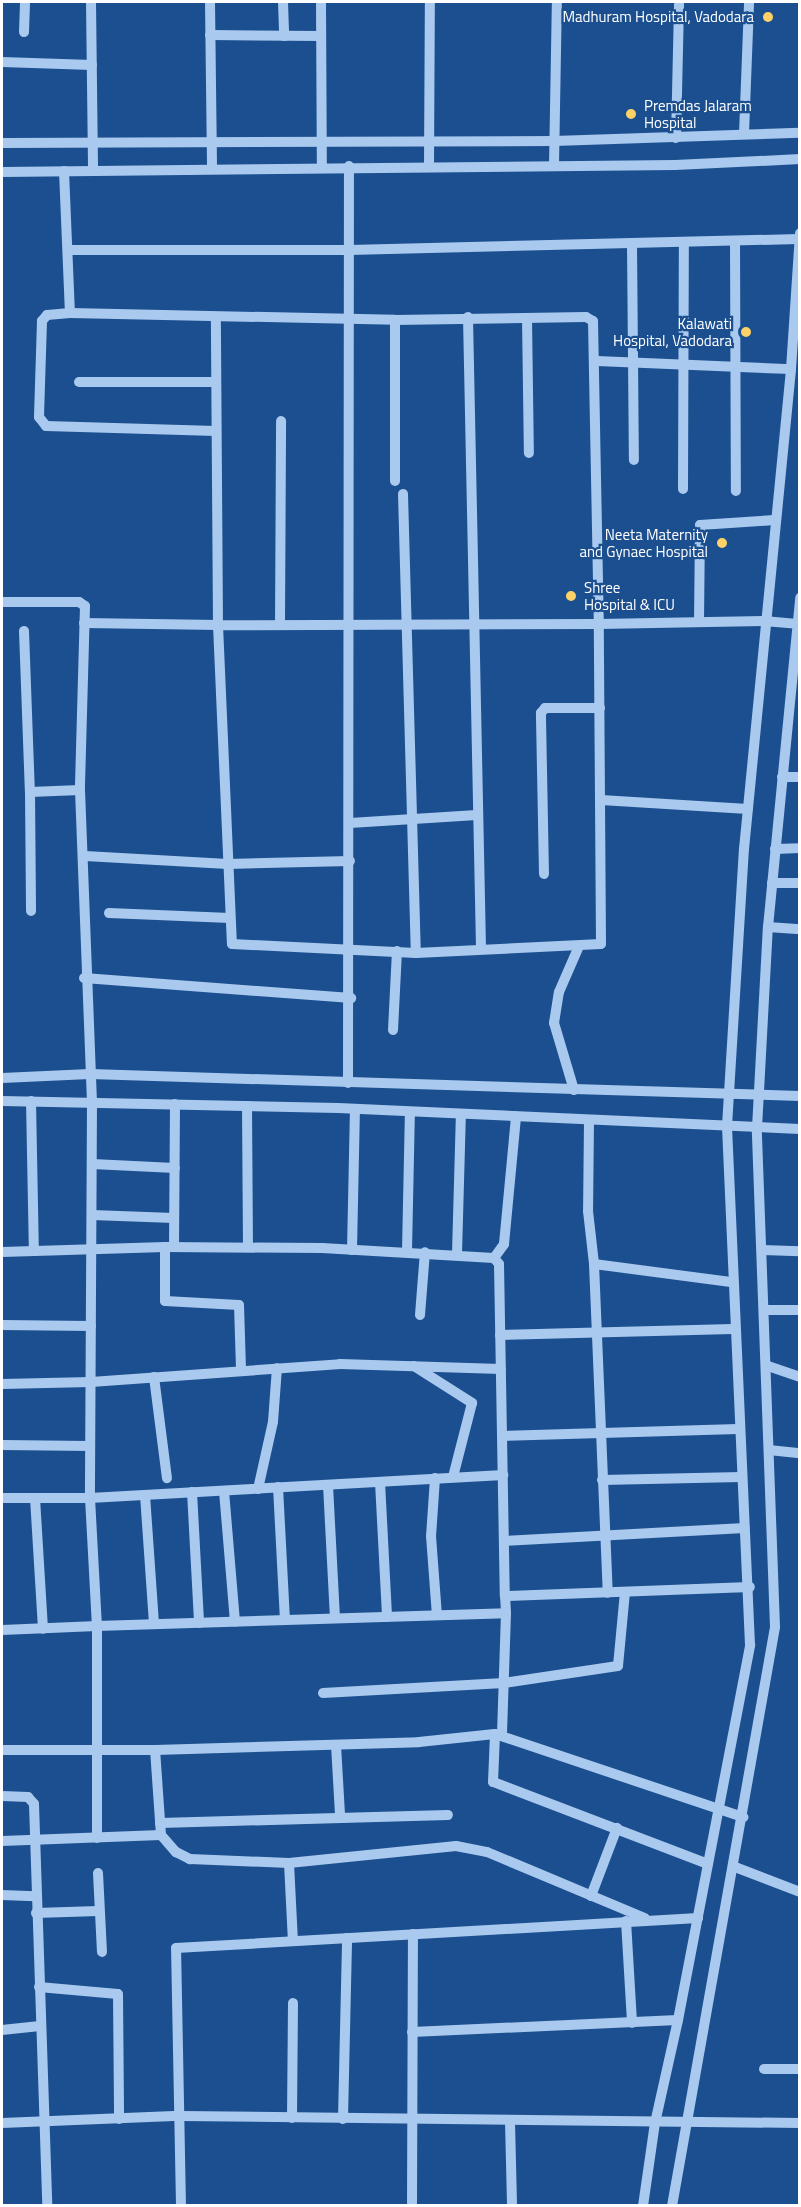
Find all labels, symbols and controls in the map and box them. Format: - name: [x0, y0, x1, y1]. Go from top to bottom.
- place label: Madhuram Hospital, Vadodara: [563, 8, 754, 26]
- marker: Madhuram Hospital, Vadodara: [759, 8, 777, 26]
- place label: Premdas Jalaram Hospital: [644, 96, 752, 131]
- marker: Premdas Jalaram Hospital: [622, 105, 640, 123]
- place label: Kalawati Hospital, Vadodara: [613, 314, 732, 349]
- marker: Kalawati Hospital, Vadodara: [737, 323, 755, 341]
- place label: Neeta Maternity and Gynaec Hospital: [579, 525, 708, 560]
- marker: Neeta Maternity and Gynaec Hospital: [713, 534, 731, 552]
- place label: Shree Hospital & ICU: [584, 578, 675, 613]
- marker: Shree Hospital & ICU: [562, 587, 580, 605]

